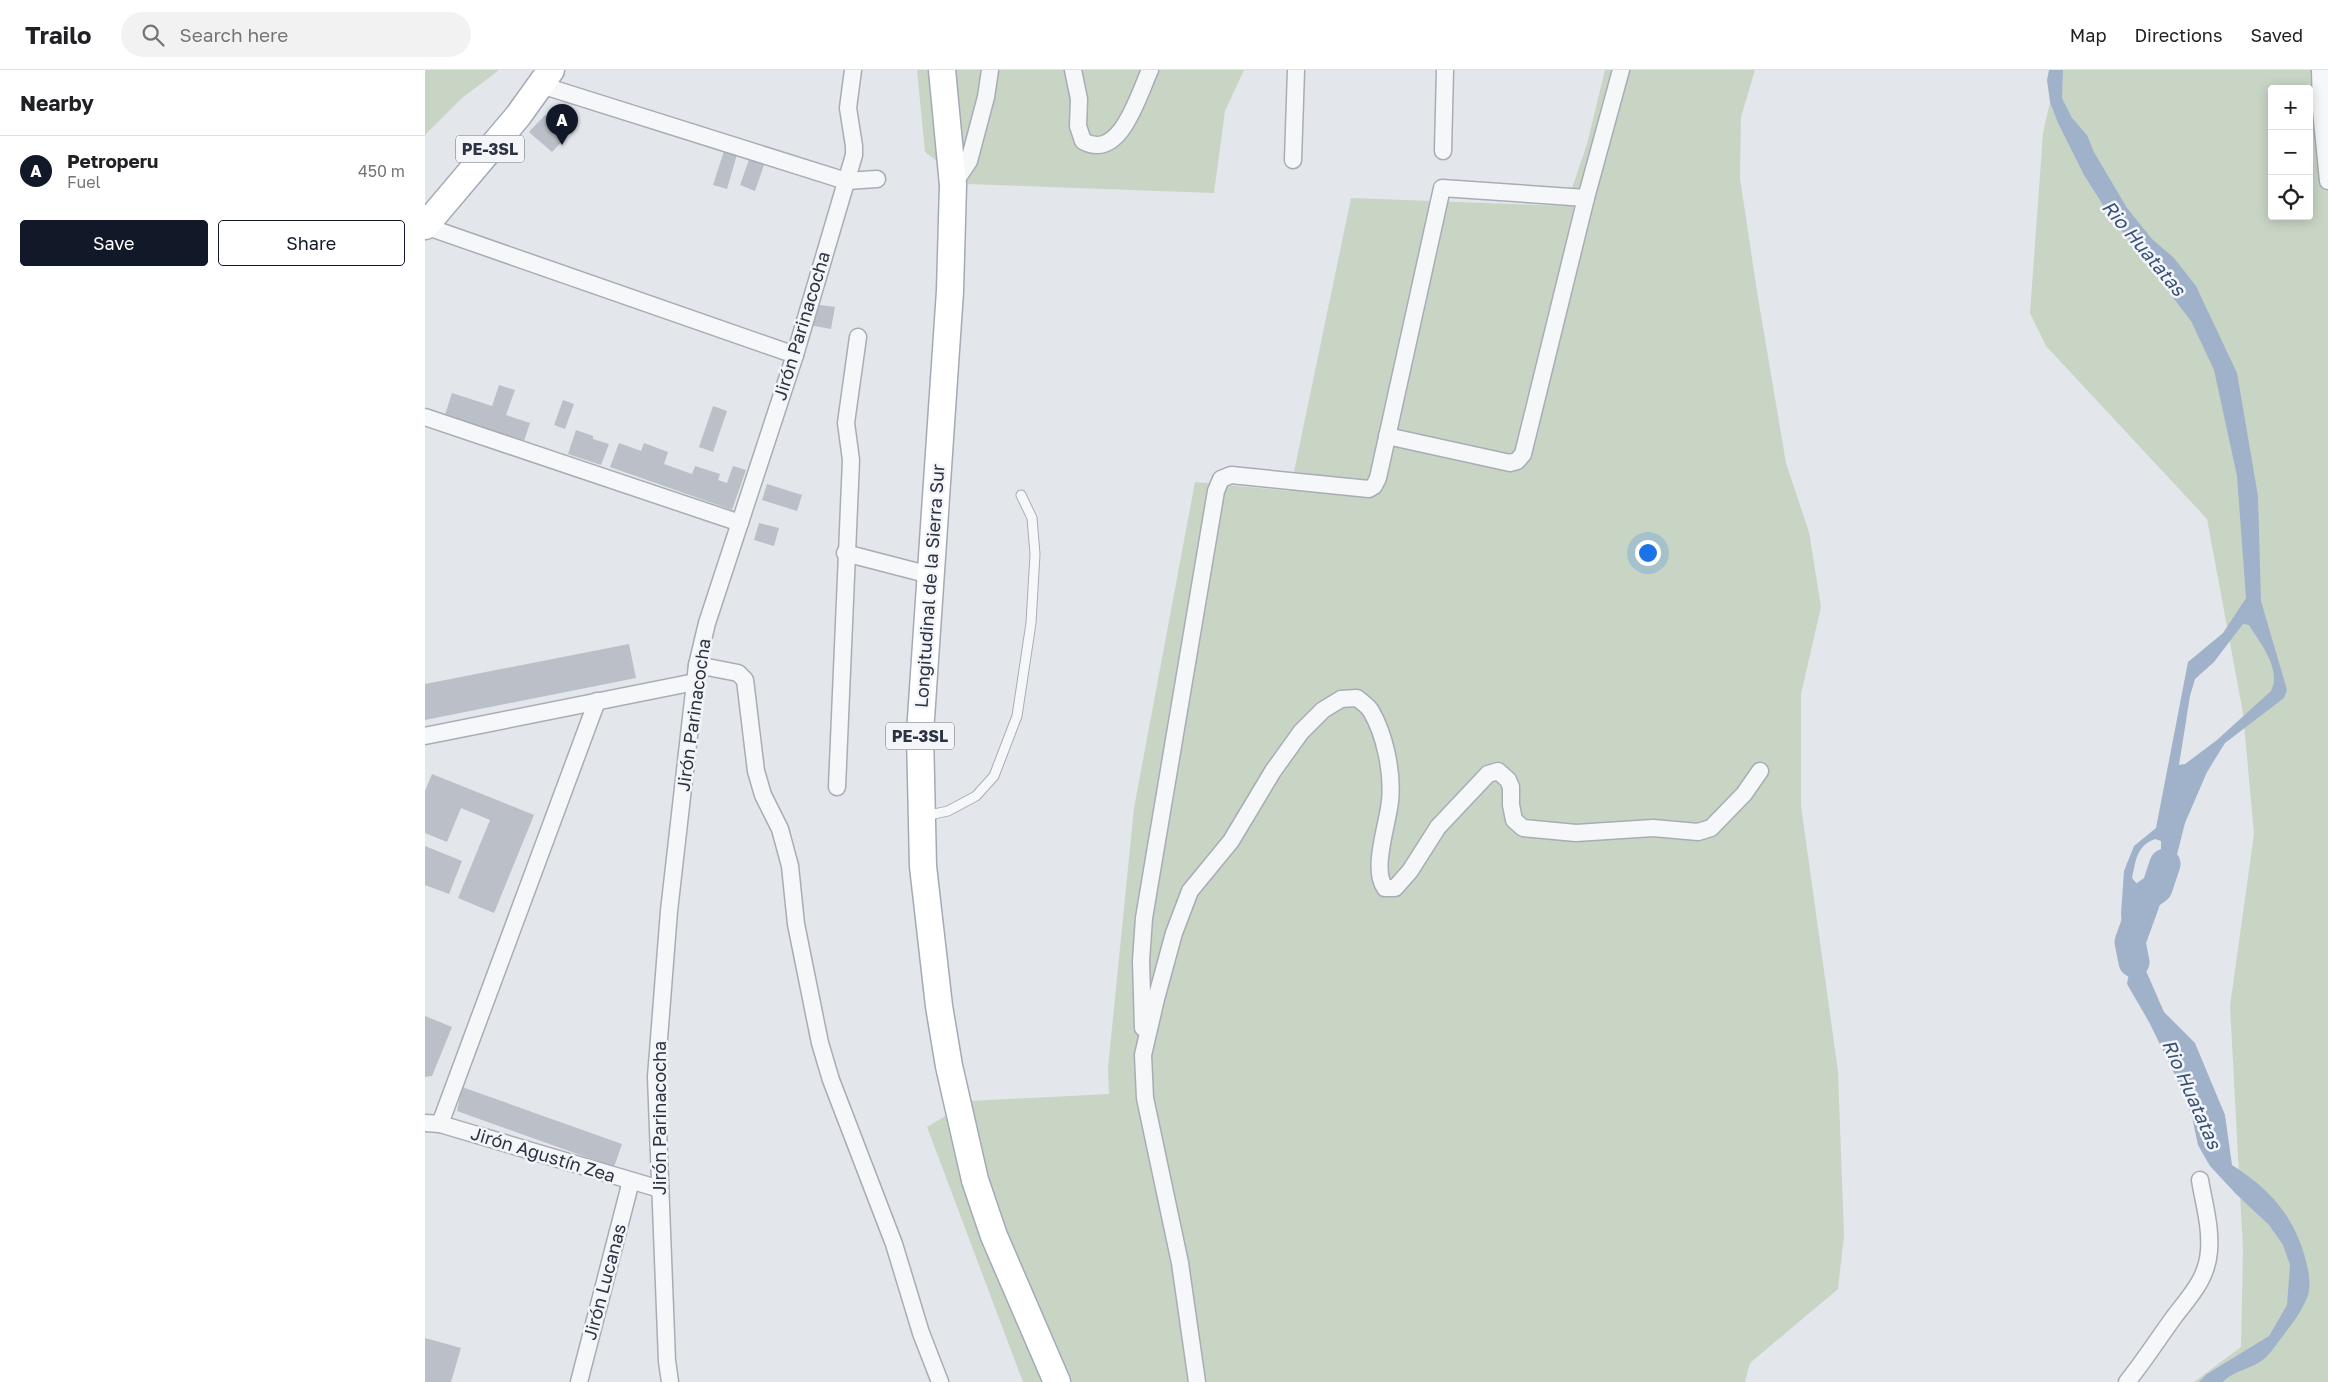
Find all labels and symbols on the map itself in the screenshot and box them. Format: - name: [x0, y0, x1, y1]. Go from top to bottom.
- pin: A: [546, 104, 578, 145]
- road number: PE-3SL: [456, 136, 524, 162]
- water label: Rio Huatatas: [2098, 195, 2191, 301]
- street label: Jirón Parinacocha: [768, 249, 834, 403]
- street label: Longitudinal de la Sierra Sur: [910, 463, 949, 709]
- your location: [1635, 540, 1661, 566]
- street label: Jirón Parinacocha: [671, 637, 715, 793]
- road number: PE-3SL: [886, 722, 954, 749]
- water label: Rio Huatatas: [2158, 1036, 2227, 1153]
- street label: Jirón Parinacocha: [648, 1041, 670, 1195]
- street label: Jirón Agustín Zea: [468, 1122, 618, 1187]
- street label: Jirón Lucanas: [578, 1221, 630, 1342]

